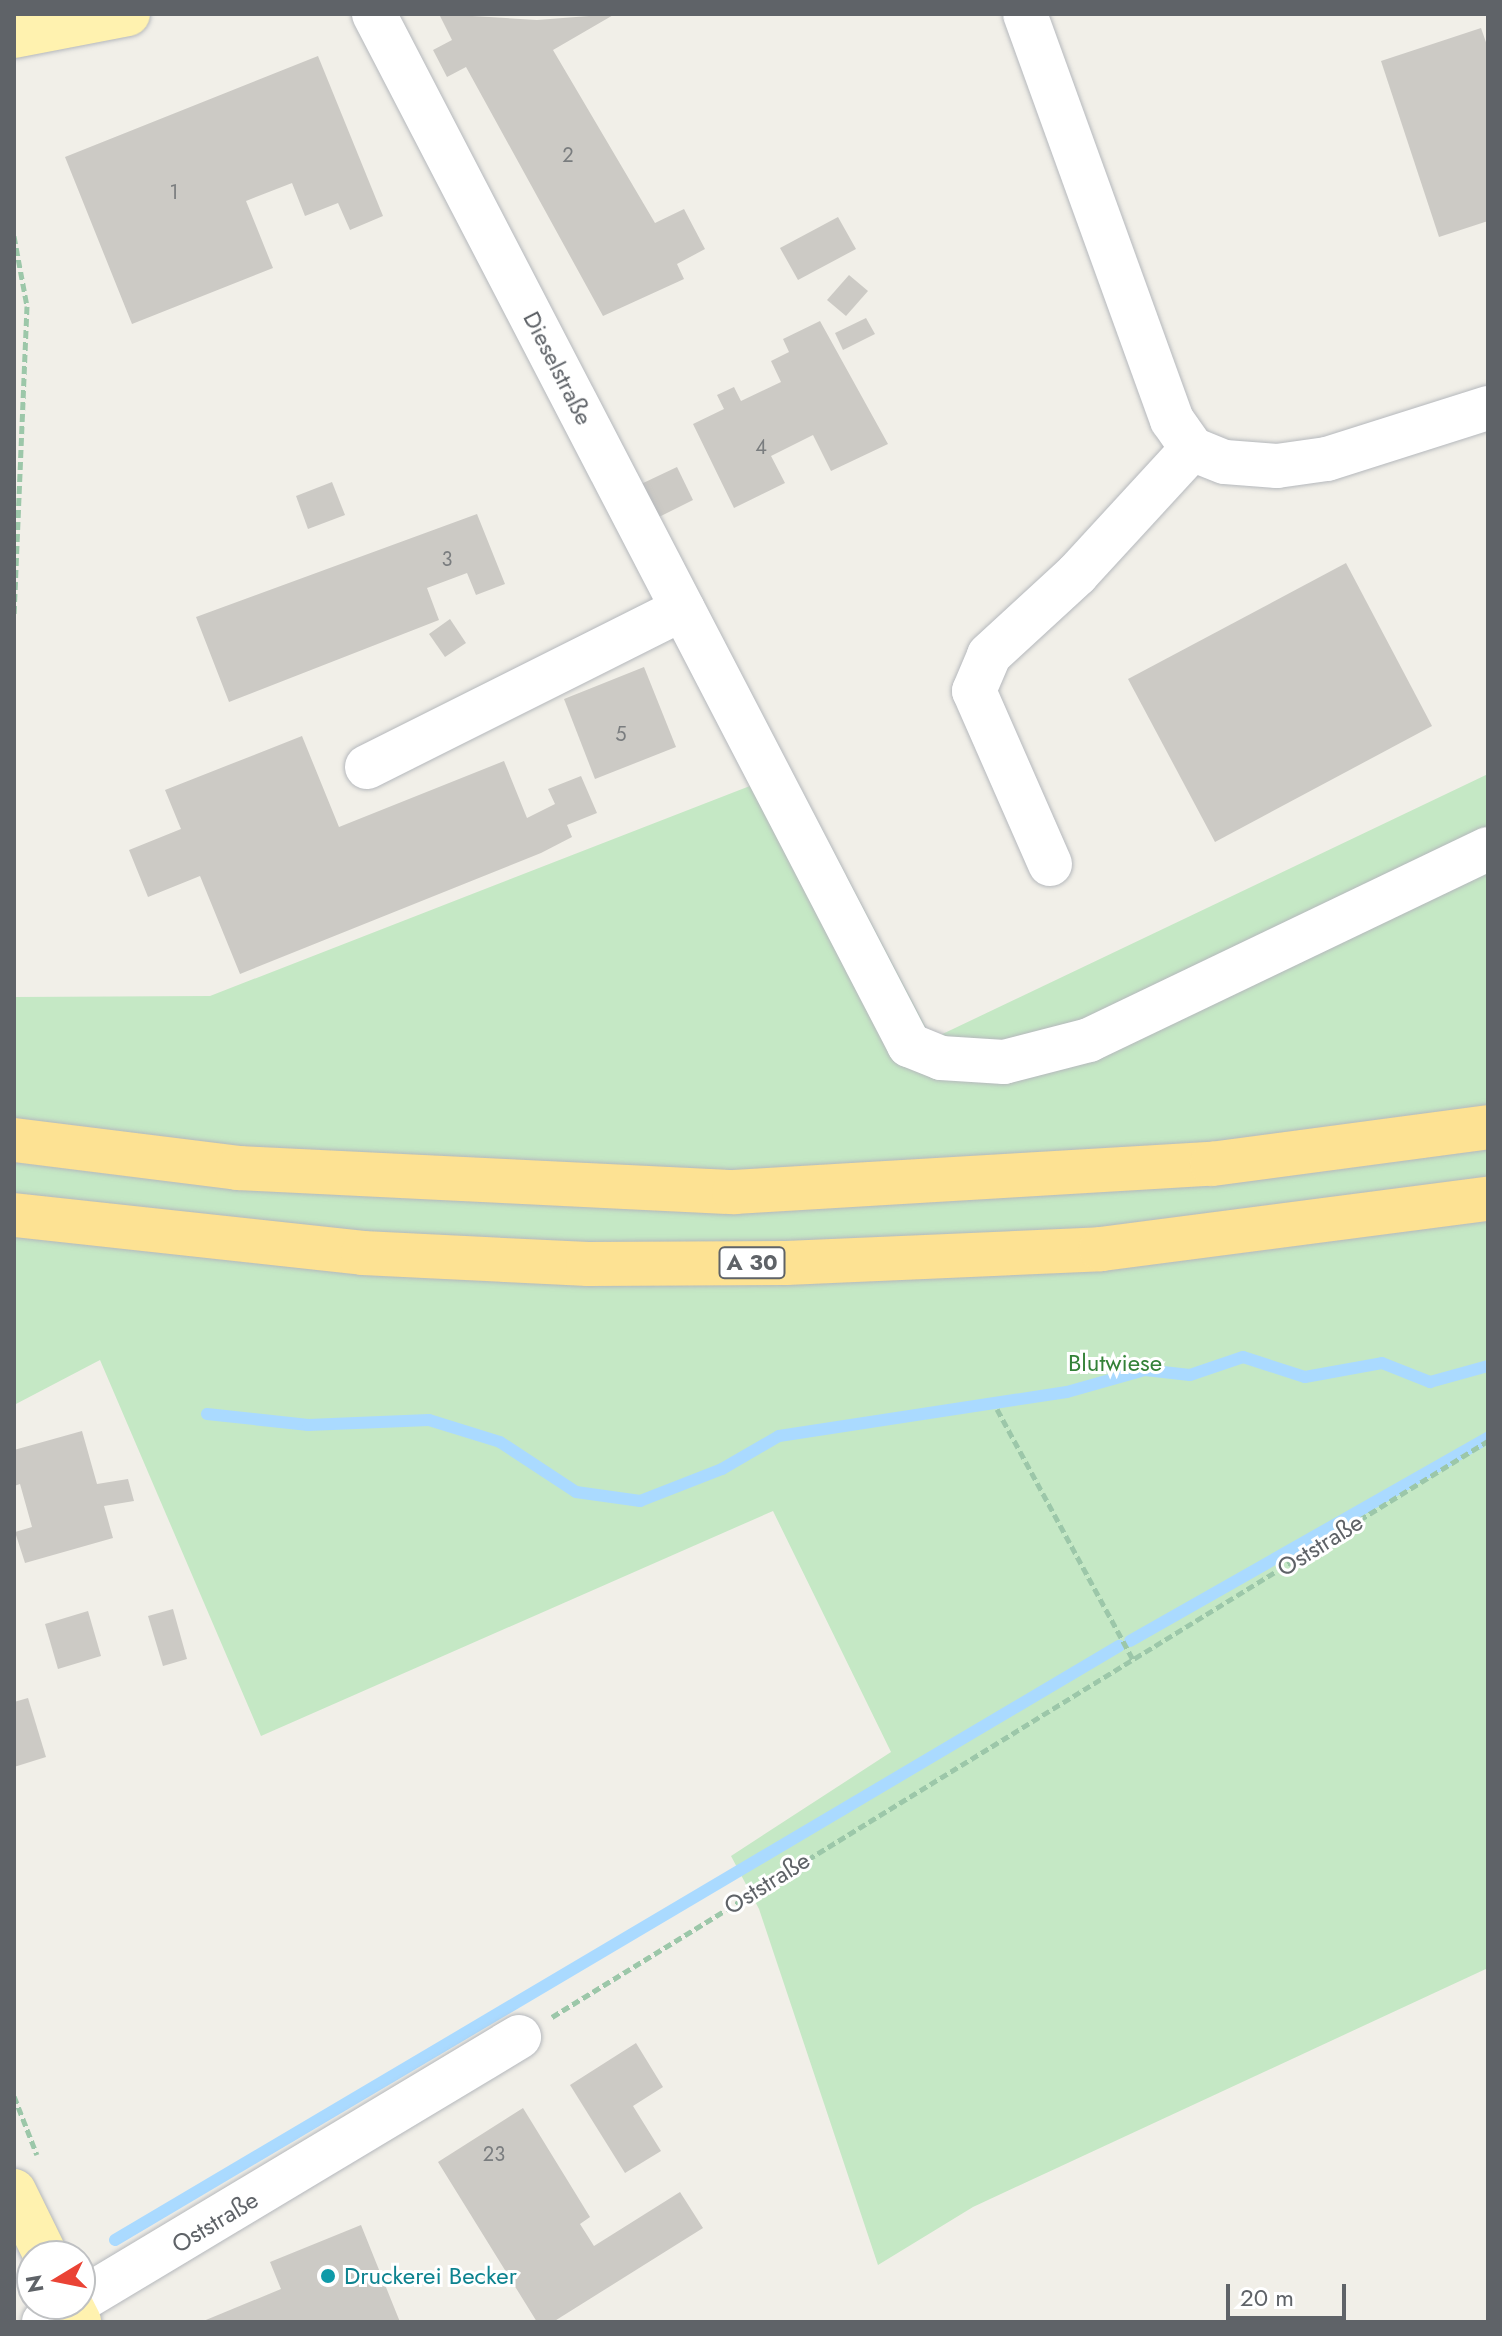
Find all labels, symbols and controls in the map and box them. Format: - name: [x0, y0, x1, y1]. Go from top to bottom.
- house number: 2: [562, 143, 574, 167]
- house number: 1: [170, 180, 178, 204]
- street label: Dieselstraße: [517, 306, 599, 430]
- house number: 4: [755, 435, 767, 459]
- house number: 3: [442, 547, 452, 571]
- house number: 5: [615, 722, 627, 746]
- road number: A 30: [718, 1245, 786, 1281]
- park label: Blutwiese: [1068, 1349, 1162, 1377]
- street label: Oststraße: [1272, 1507, 1368, 1583]
- street label: Oststraße: [719, 1845, 815, 1921]
- house number: 23: [483, 2142, 505, 2166]
- street label: Oststraße: [167, 2185, 263, 2259]
- north arrow: [16, 2240, 96, 2320]
- place label: Druckerei Becker: [344, 2262, 517, 2290]
- marker: Druckerei Becker: [319, 2267, 337, 2285]
- scale bar: [1230, 2268, 1350, 2318]
- text: N: [17, 2272, 52, 2295]
- text: 20 m: [1240, 2280, 1294, 2315]

